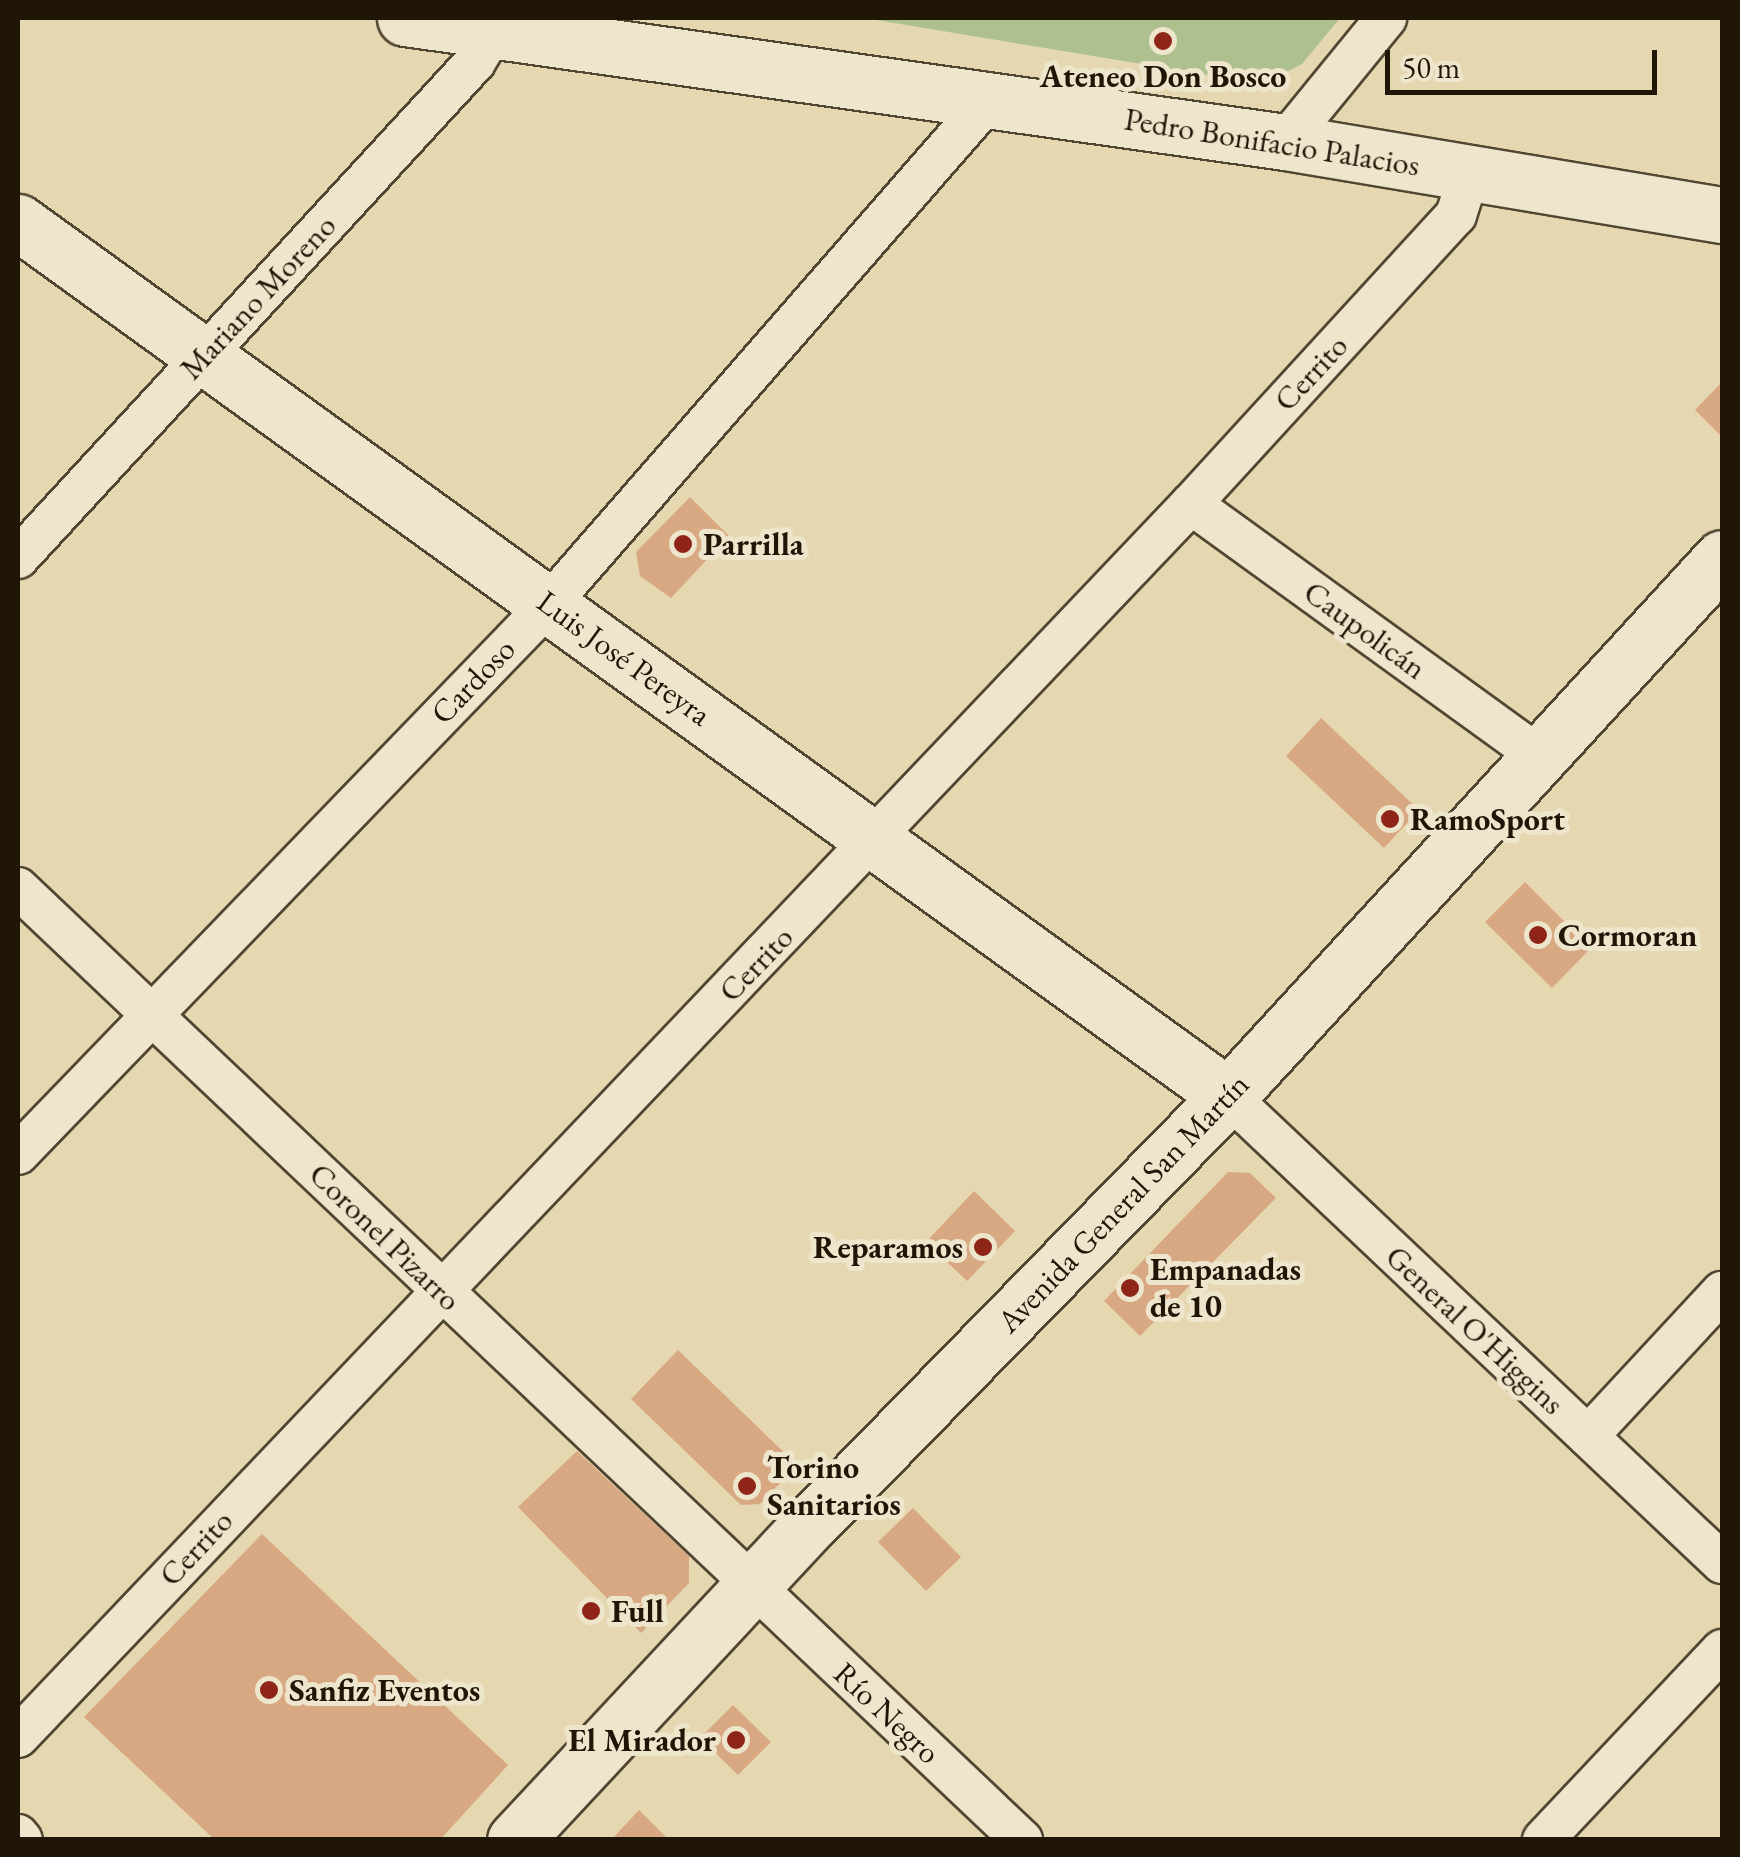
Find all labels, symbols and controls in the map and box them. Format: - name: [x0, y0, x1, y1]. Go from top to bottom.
- marker: Ateneo Don Bosco: [1152, 30, 1174, 52]
- scale bar: [1390, 30, 1662, 92]
- text: 50 m: [1402, 48, 1460, 87]
- place label: Ateneo Don Bosco: [1040, 57, 1286, 95]
- street label: Pedro Bonifacio Palacios: [1122, 100, 1422, 184]
- street label: Mariano Moreno: [172, 207, 344, 387]
- street label: Cerrito: [1266, 327, 1356, 419]
- place label: Parrilla: [703, 525, 804, 563]
- marker: Parrilla: [672, 533, 694, 555]
- street label: Caupolicán: [1296, 573, 1434, 687]
- street label: Luis José Pereyra: [530, 582, 718, 734]
- street label: Cardoso: [423, 630, 523, 732]
- place label: RamoSport: [1410, 800, 1565, 838]
- marker: RamoSport: [1379, 808, 1401, 830]
- place label: Cormoran: [1558, 916, 1697, 954]
- street label: Cerrito: [711, 918, 801, 1010]
- marker: Cormoran: [1527, 924, 1549, 946]
- street label: Avenida General San Martín: [989, 1065, 1257, 1341]
- street label: Coronel Pizarro: [301, 1155, 469, 1319]
- place label: Reparamos: [813, 1228, 963, 1266]
- marker: Reparamos: [972, 1236, 994, 1258]
- street label: General O'Higgins: [1378, 1237, 1572, 1423]
- place label: Empanadas de 10: [1150, 1251, 1301, 1326]
- marker: Empanadas de 10: [1119, 1277, 1141, 1299]
- place label: Torino Sanitarios: [767, 1449, 901, 1524]
- marker: Torino Sanitarios: [736, 1475, 758, 1497]
- street label: Cerrito: [151, 1502, 241, 1594]
- place label: Full: [611, 1592, 664, 1630]
- marker: Full: [580, 1600, 602, 1622]
- street label: Río Negro: [826, 1654, 948, 1772]
- place label: Sanfiz Eventos: [289, 1671, 480, 1709]
- marker: Sanfiz Eventos: [258, 1679, 280, 1701]
- place label: El Mirador: [568, 1721, 716, 1759]
- marker: El Mirador: [725, 1729, 747, 1751]

